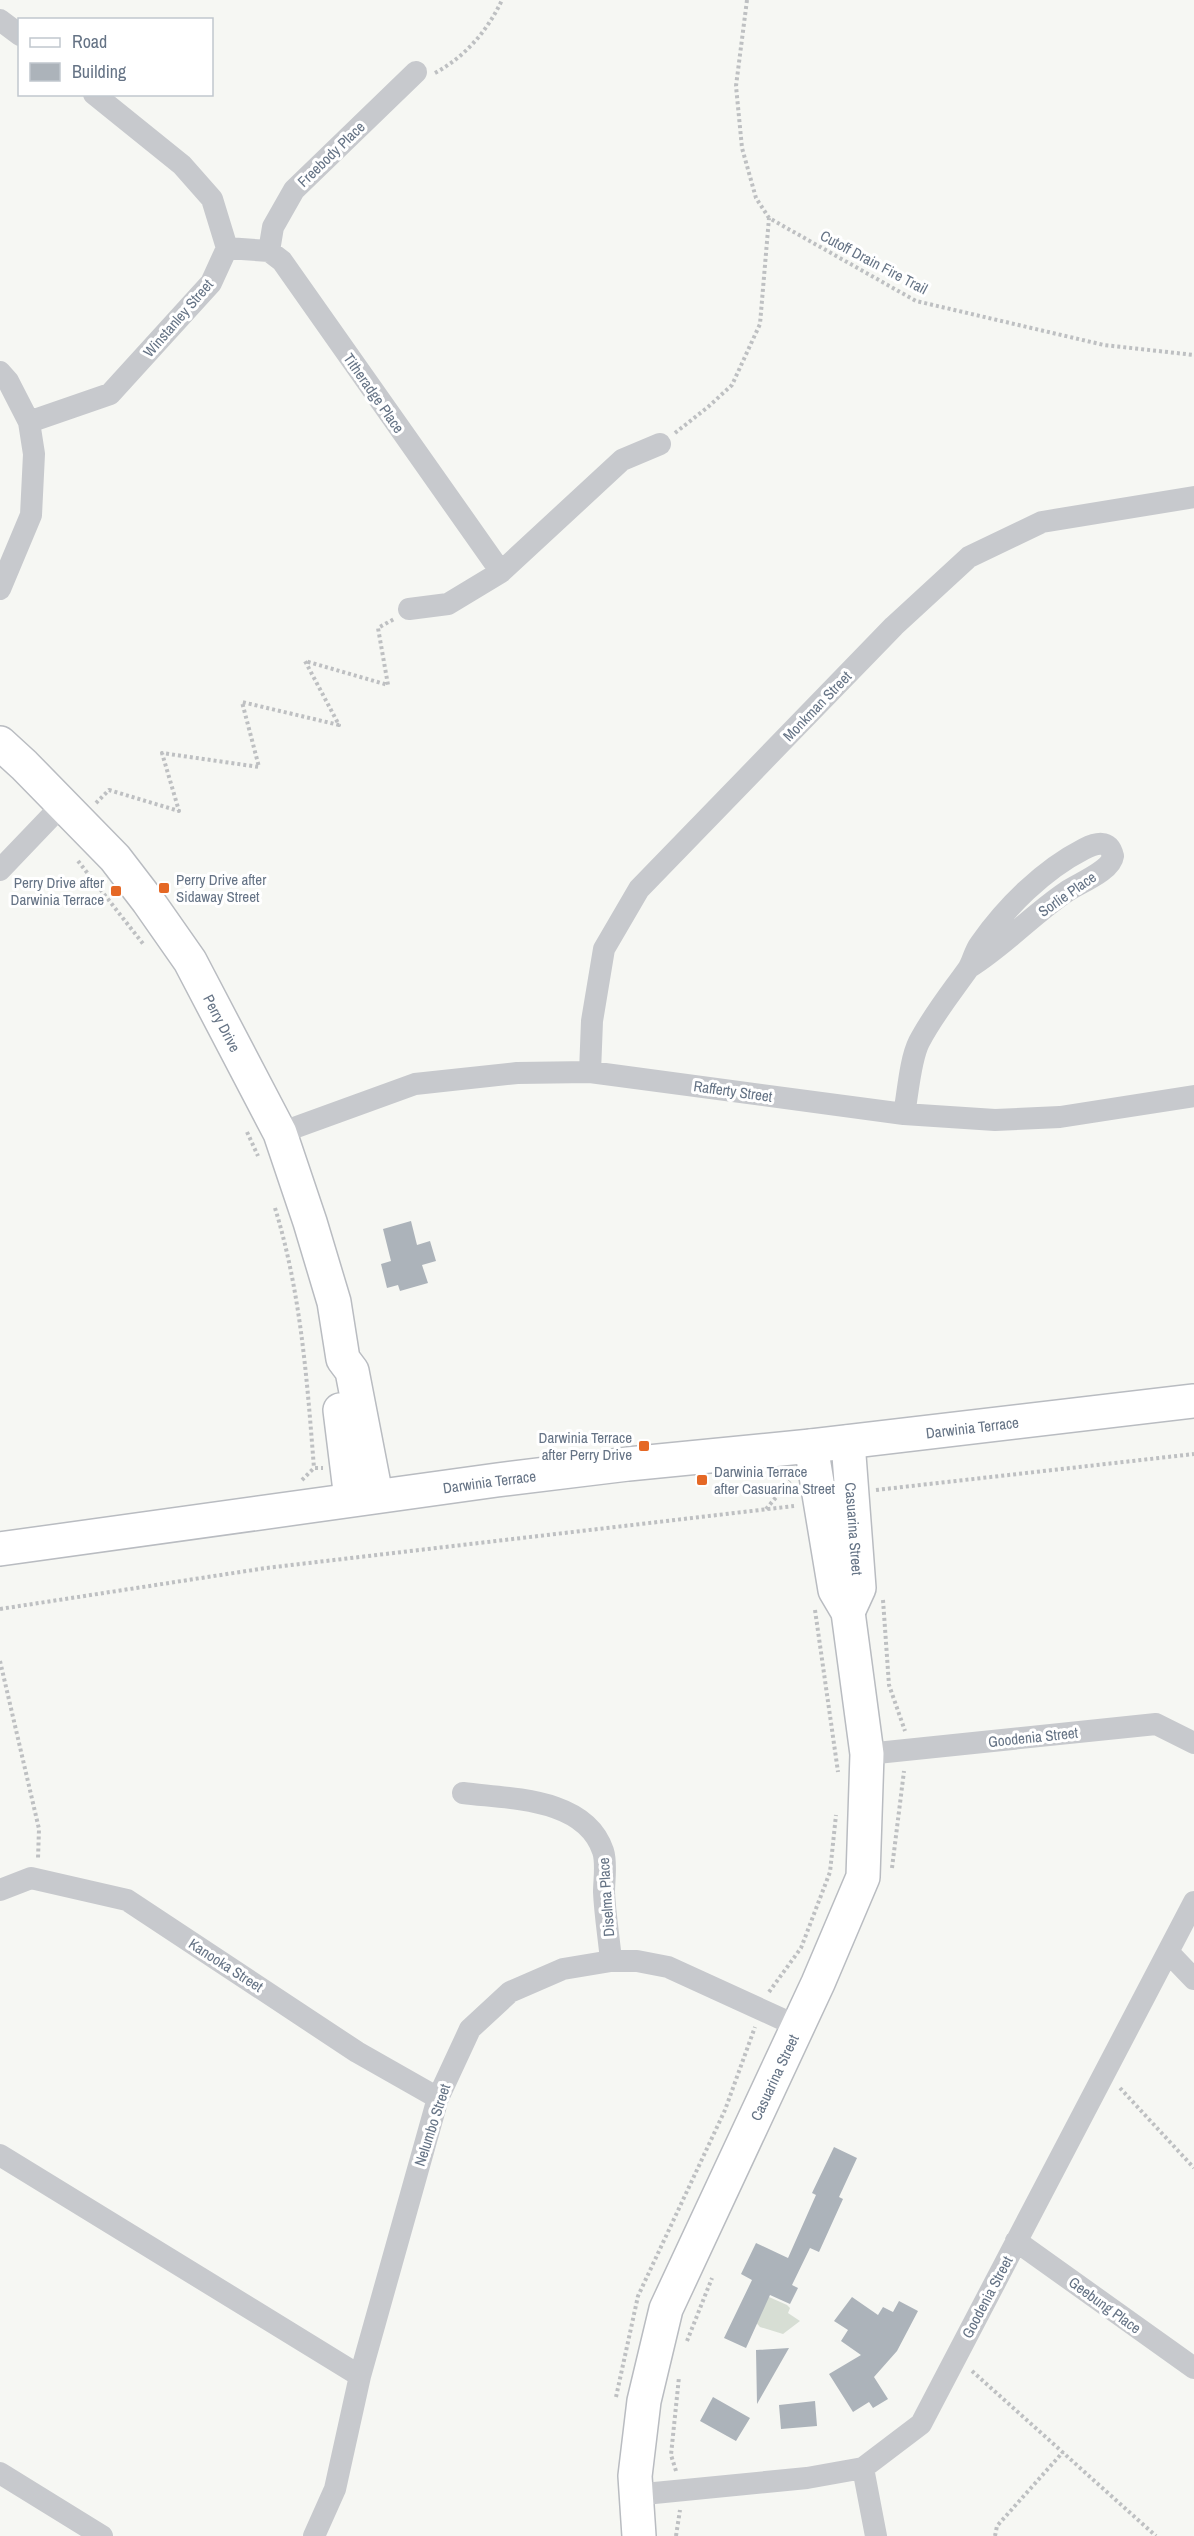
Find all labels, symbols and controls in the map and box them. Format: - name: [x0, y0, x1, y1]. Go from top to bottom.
- legend: [18, 18, 213, 96]
- text: Road: [72, 29, 107, 54]
- text: Building: [72, 59, 127, 84]
- street label: Freebody Place: [293, 116, 369, 191]
- street label: Cutoff Drain Fire Trail: [817, 225, 931, 299]
- street label: Winstanley Street: [138, 274, 218, 362]
- street label: Titheradge Place: [339, 349, 409, 437]
- street label: Monkman Street: [778, 666, 856, 746]
- street label: Sorlie Place: [1034, 866, 1100, 922]
- place label: Perry Drive after Sidaway Street: [176, 869, 266, 907]
- place label: Perry Drive after Darwinia Terrace: [11, 872, 104, 910]
- marker: Perry Drive after Sidaway Street: [157, 881, 171, 895]
- marker: Perry Drive after Darwinia Terrace: [109, 884, 123, 898]
- street label: Perry Drive: [199, 990, 246, 1056]
- street label: Rafferty Street: [692, 1075, 774, 1107]
- street label: Darwinia Terrace: [925, 1411, 1020, 1443]
- place label: Darwinia Terrace after Perry Drive: [539, 1427, 632, 1465]
- marker: Darwinia Terrace after Perry Drive: [637, 1439, 651, 1453]
- place label: Darwinia Terrace after Casuarina Street: [714, 1461, 836, 1499]
- street label: Darwinia Terrace: [442, 1465, 537, 1498]
- marker: Darwinia Terrace after Casuarina Street: [695, 1473, 709, 1487]
- street label: Casuarina Street: [841, 1482, 869, 1577]
- street label: Goodenia Street: [987, 1722, 1080, 1752]
- street label: Diselma Place: [593, 1857, 619, 1937]
- street label: Kanooka Street: [185, 1933, 268, 1997]
- street label: Casuarina Street: [745, 2030, 803, 2124]
- street label: Nelumbo Street: [409, 2081, 455, 2169]
- street label: Goodenia Street: [957, 2252, 1018, 2342]
- street label: Geebung Place: [1065, 2272, 1146, 2339]

